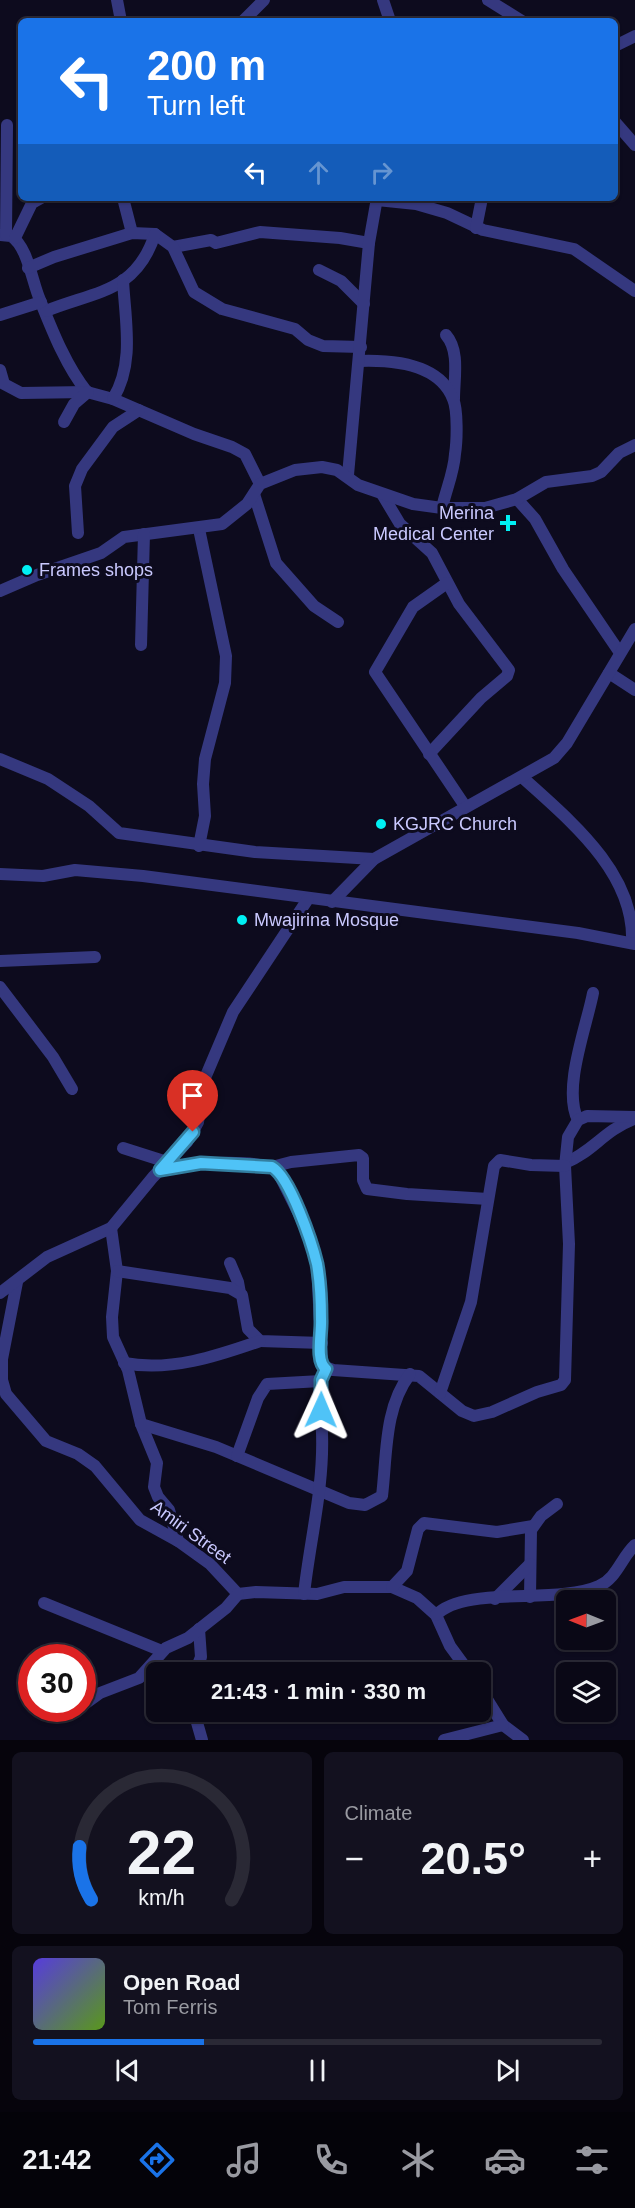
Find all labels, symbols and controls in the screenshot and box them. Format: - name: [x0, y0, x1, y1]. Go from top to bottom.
- icon: left: [48, 42, 126, 120]
- text: 200 m: [147, 42, 266, 89]
- text: Turn left: [147, 91, 245, 121]
- icon: left: [239, 156, 272, 189]
- icon: ahead: [302, 156, 335, 189]
- icon: right: [365, 156, 398, 189]
- place label: Merina Medical Center: [373, 503, 495, 544]
- marker: Merina Medical Center: [499, 514, 517, 532]
- place label: Frames shops: [39, 560, 153, 580]
- marker: Frames shops: [20, 563, 34, 577]
- place label: KGJRC Church: [393, 814, 517, 834]
- marker: KGJRC Church: [374, 817, 388, 831]
- place label: Mwajirina Mosque: [254, 910, 399, 930]
- marker: Mwajirina Mosque: [235, 913, 249, 927]
- pin: [167, 1070, 218, 1132]
- icon: arrive: [176, 1079, 209, 1112]
- position arrow: [289, 1378, 353, 1442]
- street label: Amiri Street: [147, 1496, 235, 1568]
- north arrow: [556, 1590, 616, 1650]
- map controls: [556, 1590, 616, 1722]
- speed limit sign: 30: [18, 1644, 96, 1722]
- button: layers: [556, 1662, 616, 1722]
- text: 21:43 · 1 min · 330 m: [211, 1679, 426, 1704]
- text: Climate: [345, 1802, 412, 1824]
- text: 22: [127, 1818, 196, 1887]
- text: 20.5°: [420, 1833, 526, 1884]
- text: −: [345, 1840, 364, 1877]
- text: +: [583, 1840, 602, 1877]
- text: km/h: [139, 1886, 185, 1910]
- text: Open Road: [123, 1970, 240, 1995]
- text: Tom Ferris: [123, 1996, 217, 2018]
- icon: previous: [111, 2054, 144, 2087]
- icon: pause: [301, 2054, 334, 2087]
- icon: next: [491, 2054, 524, 2087]
- icon: directions: [136, 2139, 178, 2181]
- icon: music: [223, 2139, 265, 2181]
- icon: phone: [310, 2139, 352, 2181]
- icon: climate: [397, 2139, 439, 2181]
- icon: car: [484, 2139, 526, 2181]
- icon: filters: [571, 2139, 613, 2181]
- text: 21:42: [22, 2145, 91, 2175]

